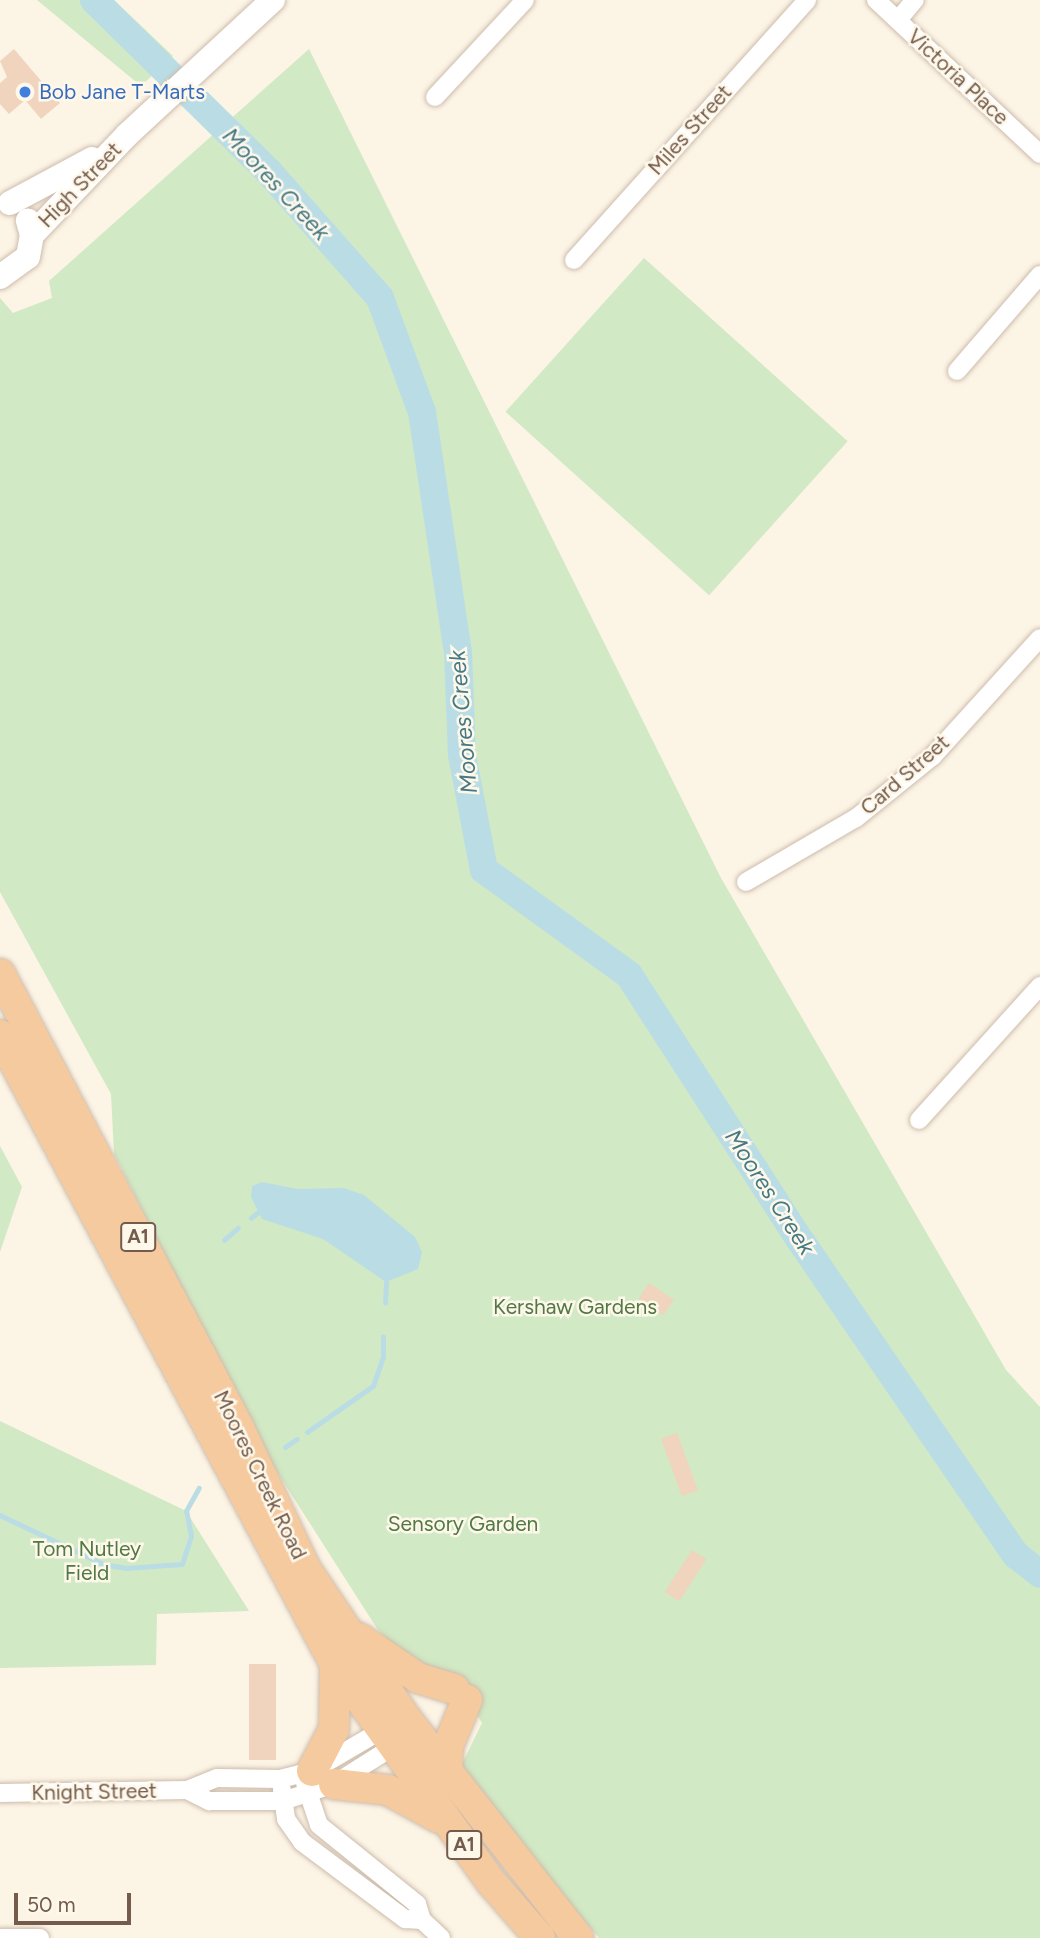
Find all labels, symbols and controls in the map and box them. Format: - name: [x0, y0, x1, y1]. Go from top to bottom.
- street label: Victoria Place: [902, 24, 1014, 130]
- place label: Bob Jane T-Marts: [39, 79, 205, 105]
- street label: Miles Street: [643, 80, 737, 180]
- marker: Bob Jane T-Marts: [17, 84, 33, 100]
- water label: Moores Creek: [217, 122, 335, 246]
- street label: High Street: [33, 137, 127, 233]
- water label: Moores Creek: [443, 649, 483, 795]
- street label: Card Street: [856, 730, 954, 820]
- water label: Moores Creek: [719, 1124, 821, 1260]
- road number: A1: [119, 1222, 157, 1252]
- park label: Kershaw Gardens: [493, 1294, 657, 1320]
- street label: Moores Creek Road: [208, 1387, 312, 1563]
- park label: Sensory Garden: [388, 1511, 538, 1537]
- park label: Tom Nutley Field: [33, 1536, 141, 1586]
- street label: Knight Street: [31, 1778, 157, 1806]
- road number: A1: [445, 1829, 483, 1860]
- scale bar: [18, 1878, 135, 1922]
- text: 50 m: [27, 1892, 76, 1917]

